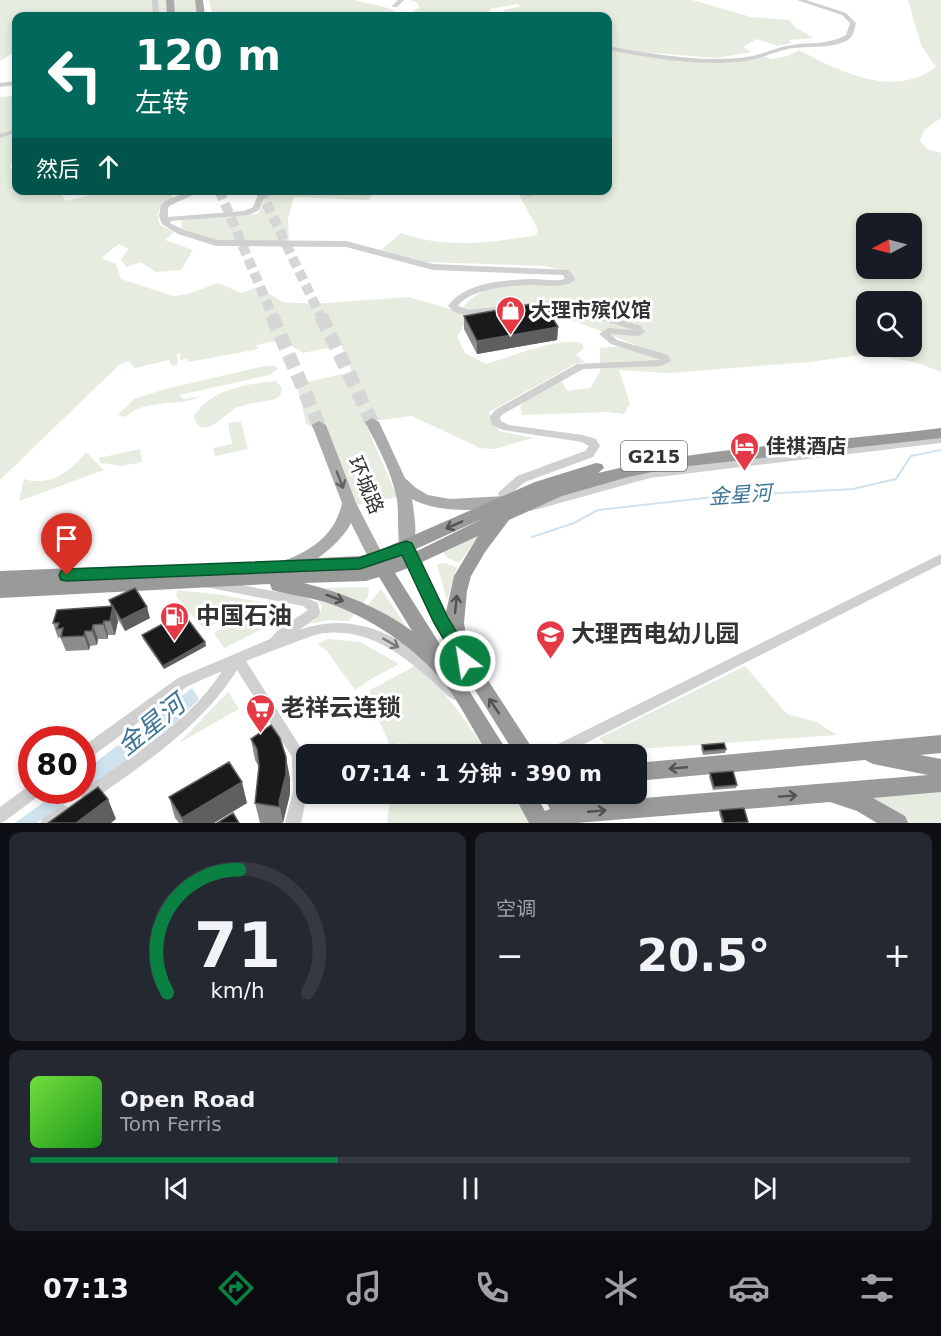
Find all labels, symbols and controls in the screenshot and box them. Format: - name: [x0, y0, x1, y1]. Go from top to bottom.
- text: 120 m: [135, 31, 281, 80]
- icon: left: [36, 36, 114, 114]
- text: 左转: [135, 87, 189, 118]
- icon: ahead: [92, 150, 125, 183]
- text: 然后: [36, 157, 80, 182]
- north arrow: [856, 213, 922, 279]
- map controls: [856, 213, 922, 357]
- button: search: [856, 291, 922, 357]
- shop icon: 大理市殡仪馆: [494, 294, 526, 336]
- place label: 大理市殡仪馆: [531, 298, 651, 322]
- hotel icon: 佳祺酒店: [729, 430, 761, 472]
- place label: 佳祺酒店: [766, 434, 846, 458]
- road number: G215: [621, 441, 687, 471]
- street label: 环城路: [343, 453, 389, 517]
- one-way arrow: [335, 470, 346, 488]
- water label: 金星河: [708, 481, 776, 509]
- pin: [41, 513, 92, 575]
- one-way arrow: [445, 520, 463, 531]
- icon: arrive: [50, 522, 83, 555]
- one-way arrow: [325, 593, 343, 604]
- one-way arrow: [451, 595, 462, 615]
- fuel station icon: 中国石油: [159, 600, 191, 642]
- place label: 中国石油: [196, 602, 292, 630]
- school or university icon: 大理西电幼儿园: [534, 618, 566, 660]
- place label: 大理西电幼儿园: [571, 620, 739, 648]
- position arrow: [433, 629, 497, 693]
- one-way arrow: [382, 638, 399, 650]
- water label: 金星河: [111, 686, 195, 761]
- supermarket icon: 老祥云连锁: [244, 692, 276, 734]
- place label: 老祥云连锁: [281, 694, 401, 722]
- one-way arrow: [488, 698, 500, 715]
- speed limit sign: 80: [18, 726, 96, 804]
- text: 07:14 · 1 分钟 · 390 m: [341, 761, 602, 786]
- one-way arrow: [668, 763, 688, 774]
- one-way arrow: [777, 790, 797, 801]
- one-way arrow: [587, 805, 607, 816]
- text: 空调: [496, 897, 536, 921]
- text: 71: [194, 909, 281, 982]
- text: 20.5°: [637, 929, 770, 982]
- text: −: [496, 936, 524, 975]
- text: +: [883, 936, 911, 975]
- text: km/h: [210, 979, 265, 1004]
- text: Open Road: [120, 1087, 255, 1112]
- text: Tom Ferris: [120, 1112, 222, 1136]
- icon: previous: [160, 1172, 193, 1205]
- icon: pause: [454, 1172, 487, 1205]
- icon: next: [748, 1172, 781, 1205]
- icon: directions: [215, 1267, 257, 1309]
- icon: music: [343, 1267, 385, 1309]
- icon: phone: [471, 1267, 513, 1309]
- icon: climate: [600, 1267, 642, 1309]
- icon: car: [728, 1267, 770, 1309]
- icon: filters: [856, 1267, 898, 1309]
- text: 07:13: [43, 1273, 129, 1304]

